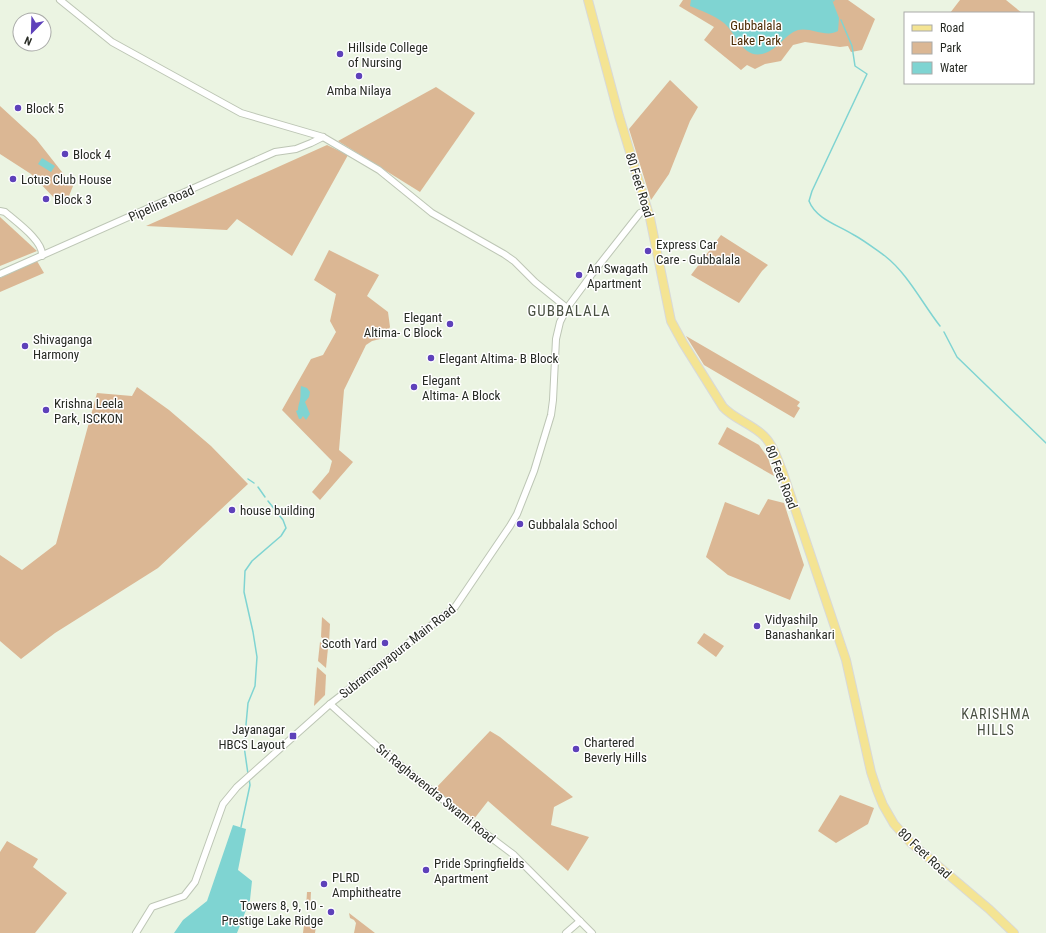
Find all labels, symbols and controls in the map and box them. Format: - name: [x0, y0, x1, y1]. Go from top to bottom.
- north arrow: [12, 12, 52, 52]
- legend: [904, 12, 1034, 84]
- park label: Gubbalala Lake Park: [730, 18, 782, 48]
- text: Road: [940, 21, 964, 35]
- text: N: [22, 33, 34, 48]
- place label: Hillside College of Nursing: [348, 40, 428, 70]
- text: Park: [940, 41, 962, 55]
- marker: Hillside College of Nursing: [335, 49, 345, 59]
- text: Water: [940, 61, 968, 75]
- marker: Amba Nilaya: [354, 71, 364, 81]
- place label: Amba Nilaya: [327, 83, 391, 98]
- place label: Block 5: [26, 101, 64, 116]
- marker: Block 5: [13, 103, 23, 113]
- place label: Block 4: [73, 147, 111, 162]
- marker: Block 4: [60, 149, 70, 159]
- street label: 80 Feet Road: [623, 151, 656, 219]
- place label: Lotus Club House: [21, 172, 112, 187]
- marker: Lotus Club House: [8, 174, 18, 184]
- street label: Pipeline Road: [126, 182, 196, 225]
- place label: Block 3: [54, 192, 92, 207]
- marker: Block 3: [41, 194, 51, 204]
- place label: Express Car Care - Gubbalala: [656, 237, 740, 267]
- marker: Express Car Care - Gubbalala: [643, 246, 653, 256]
- place label: An Swagath Apartment: [587, 261, 648, 291]
- marker: An Swagath Apartment: [574, 270, 584, 280]
- district label: GUBBALALA: [527, 302, 611, 320]
- place label: Elegant Altima- C Block: [364, 310, 442, 340]
- marker: Elegant Altima- C Block: [445, 319, 455, 329]
- place label: Shivaganga Harmony: [33, 332, 92, 362]
- marker: Shivaganga Harmony: [20, 341, 30, 351]
- place label: Elegant Altima- B Block: [439, 351, 559, 366]
- marker: Elegant Altima- B Block: [426, 353, 436, 363]
- place label: Elegant Altima- A Block: [422, 373, 501, 403]
- marker: Elegant Altima- A Block: [409, 382, 419, 392]
- place label: Krishna Leela Park, ISCKON: [54, 396, 123, 426]
- marker: Krishna Leela Park, ISCKON: [41, 405, 51, 415]
- street label: 80 Feet Road: [763, 443, 801, 511]
- place label: house building: [240, 503, 315, 518]
- marker: house building: [227, 505, 237, 515]
- place label: Gubbalala School: [528, 517, 617, 532]
- marker: Gubbalala School: [515, 519, 525, 529]
- street label: Subramanyapura Main Road: [336, 601, 458, 701]
- place label: Vidyashilp Banashankari: [765, 612, 835, 642]
- marker: Vidyashilp Banashankari: [752, 621, 762, 631]
- place label: Scoth Yard: [322, 636, 377, 651]
- marker: Scoth Yard: [380, 638, 390, 648]
- district label: KARISHMA HILLS: [961, 706, 1031, 738]
- place label: Jayanagar HBCS Layout: [218, 722, 285, 752]
- marker: Jayanagar HBCS Layout: [288, 731, 298, 741]
- place label: Chartered Beverly Hills: [584, 735, 647, 765]
- street label: Sri Raghavendra Swami Road: [373, 741, 498, 846]
- marker: Chartered Beverly Hills: [571, 744, 581, 754]
- street label: 80 Feet Road: [895, 825, 954, 882]
- place label: Pride Springfields Apartment: [434, 856, 524, 886]
- marker: Pride Springfields Apartment: [421, 865, 431, 875]
- place label: PLRD Amphitheatre: [332, 870, 401, 900]
- marker: PLRD Amphitheatre: [319, 879, 329, 889]
- place label: Towers 8, 9, 10 - Prestige Lake Ridge: [222, 898, 323, 928]
- marker: Towers 8, 9, 10 - Prestige Lake Ridge: [326, 907, 336, 917]

